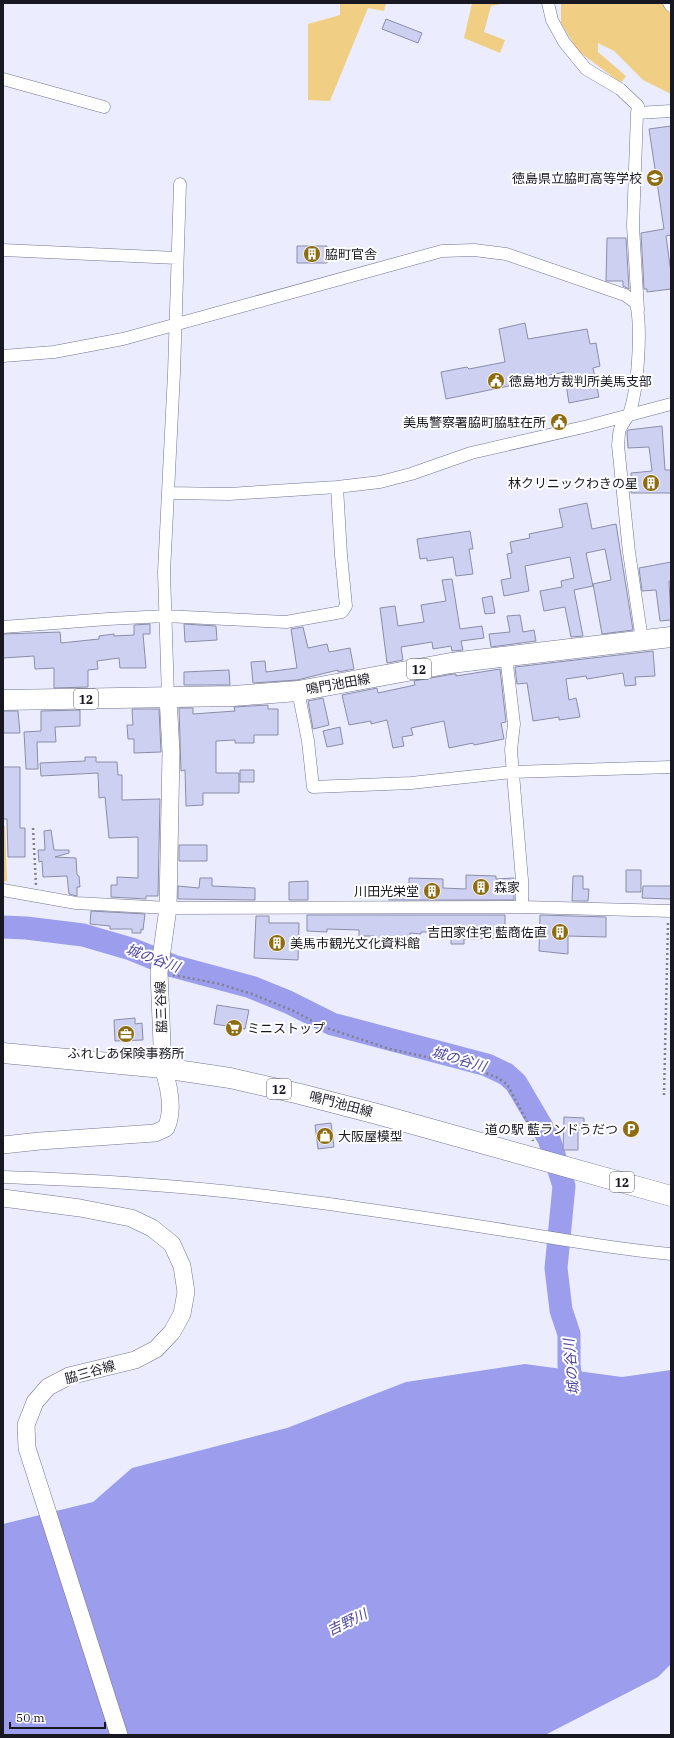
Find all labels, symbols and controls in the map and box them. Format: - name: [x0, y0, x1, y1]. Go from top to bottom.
- school or university icon: 徳島県立脇町高等学校: [645, 168, 665, 188]
- place label: 徳島県立脇町高等学校: [512, 170, 642, 187]
- building icon: 脇町官舎: [302, 244, 322, 264]
- place label: 脇町官舎: [325, 246, 377, 263]
- public building icon: 徳島地方裁判所美馬支部: [486, 371, 506, 391]
- place label: 徳島地方裁判所美馬支部: [509, 373, 652, 390]
- public building icon: 美馬警察署脇町脇駐在所: [549, 412, 569, 432]
- place label: 美馬警察署脇町脇駐在所: [403, 414, 546, 431]
- building icon: 林クリニックわきの星: [641, 473, 661, 493]
- place label: 林クリニックわきの星: [508, 475, 638, 492]
- road number: 12: [407, 659, 431, 679]
- street label: 鳴門池田線: [305, 670, 371, 698]
- road number: 12: [74, 689, 98, 709]
- building icon: 森家: [471, 877, 491, 897]
- place label: 森家: [494, 879, 520, 896]
- building icon: 川田光栄堂: [422, 881, 442, 901]
- place label: 川田光栄堂: [354, 883, 419, 900]
- building icon: 吉田家住宅 藍商佐直: [550, 922, 570, 942]
- place label: 吉田家住宅 藍商佐直: [427, 924, 547, 941]
- building icon: 美馬市観光文化資料館: [267, 933, 287, 953]
- place label: 美馬市観光文化資料館: [290, 935, 420, 952]
- water label: 城の谷川: [124, 940, 184, 977]
- street label: 脇三谷線: [152, 981, 170, 1033]
- supermarket icon: ミニストップ: [224, 1018, 244, 1038]
- place label: ミニストップ: [247, 1020, 325, 1037]
- office icon: ふれしあ保険事務所: [116, 1024, 136, 1044]
- water label: 城の谷川: [430, 1043, 490, 1076]
- place label: ふれしあ保険事務所: [67, 1045, 185, 1062]
- road number: 12: [267, 1079, 291, 1099]
- street label: 鳴門池田線: [307, 1087, 375, 1121]
- parking icon: 道の駅 藍ランドうだつ: [621, 1119, 641, 1139]
- place label: 道の駅 藍ランドうだつ: [485, 1121, 618, 1138]
- shop icon: 大阪屋模型: [315, 1126, 335, 1146]
- place label: 大阪屋模型: [338, 1128, 403, 1145]
- road number: 12: [610, 1172, 634, 1192]
- water label: 城の谷川: [559, 1336, 582, 1396]
- street label: 脇三谷線: [63, 1357, 117, 1387]
- water label: 吉野川: [324, 1604, 372, 1639]
- scale bar: [10, 1704, 105, 1730]
- text: 50 m: [16, 1710, 45, 1725]

